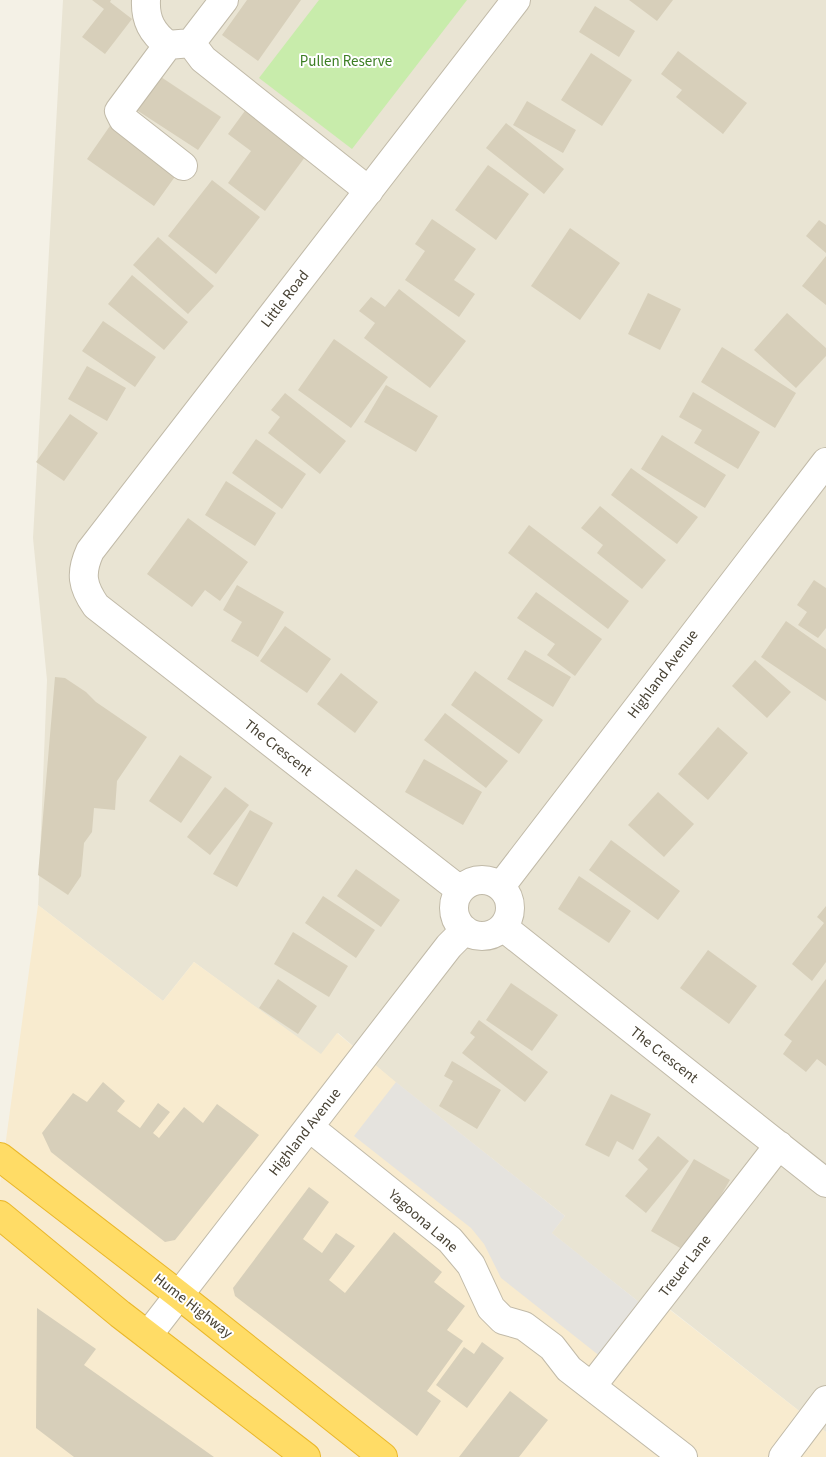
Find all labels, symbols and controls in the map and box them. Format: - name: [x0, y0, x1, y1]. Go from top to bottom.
- park label: Pullen Reserve: [300, 51, 392, 72]
- street label: Little Road: [256, 266, 314, 332]
- street label: Highland Avenue: [623, 625, 703, 723]
- street label: The Crescent: [240, 715, 316, 781]
- street label: The Crescent: [626, 1022, 702, 1088]
- street label: Highland Avenue: [264, 1084, 346, 1180]
- street label: Yagoona Lane: [383, 1184, 463, 1257]
- street label: Treuer Lane: [654, 1230, 716, 1302]
- street label: Hume Highway: [149, 1268, 237, 1344]

